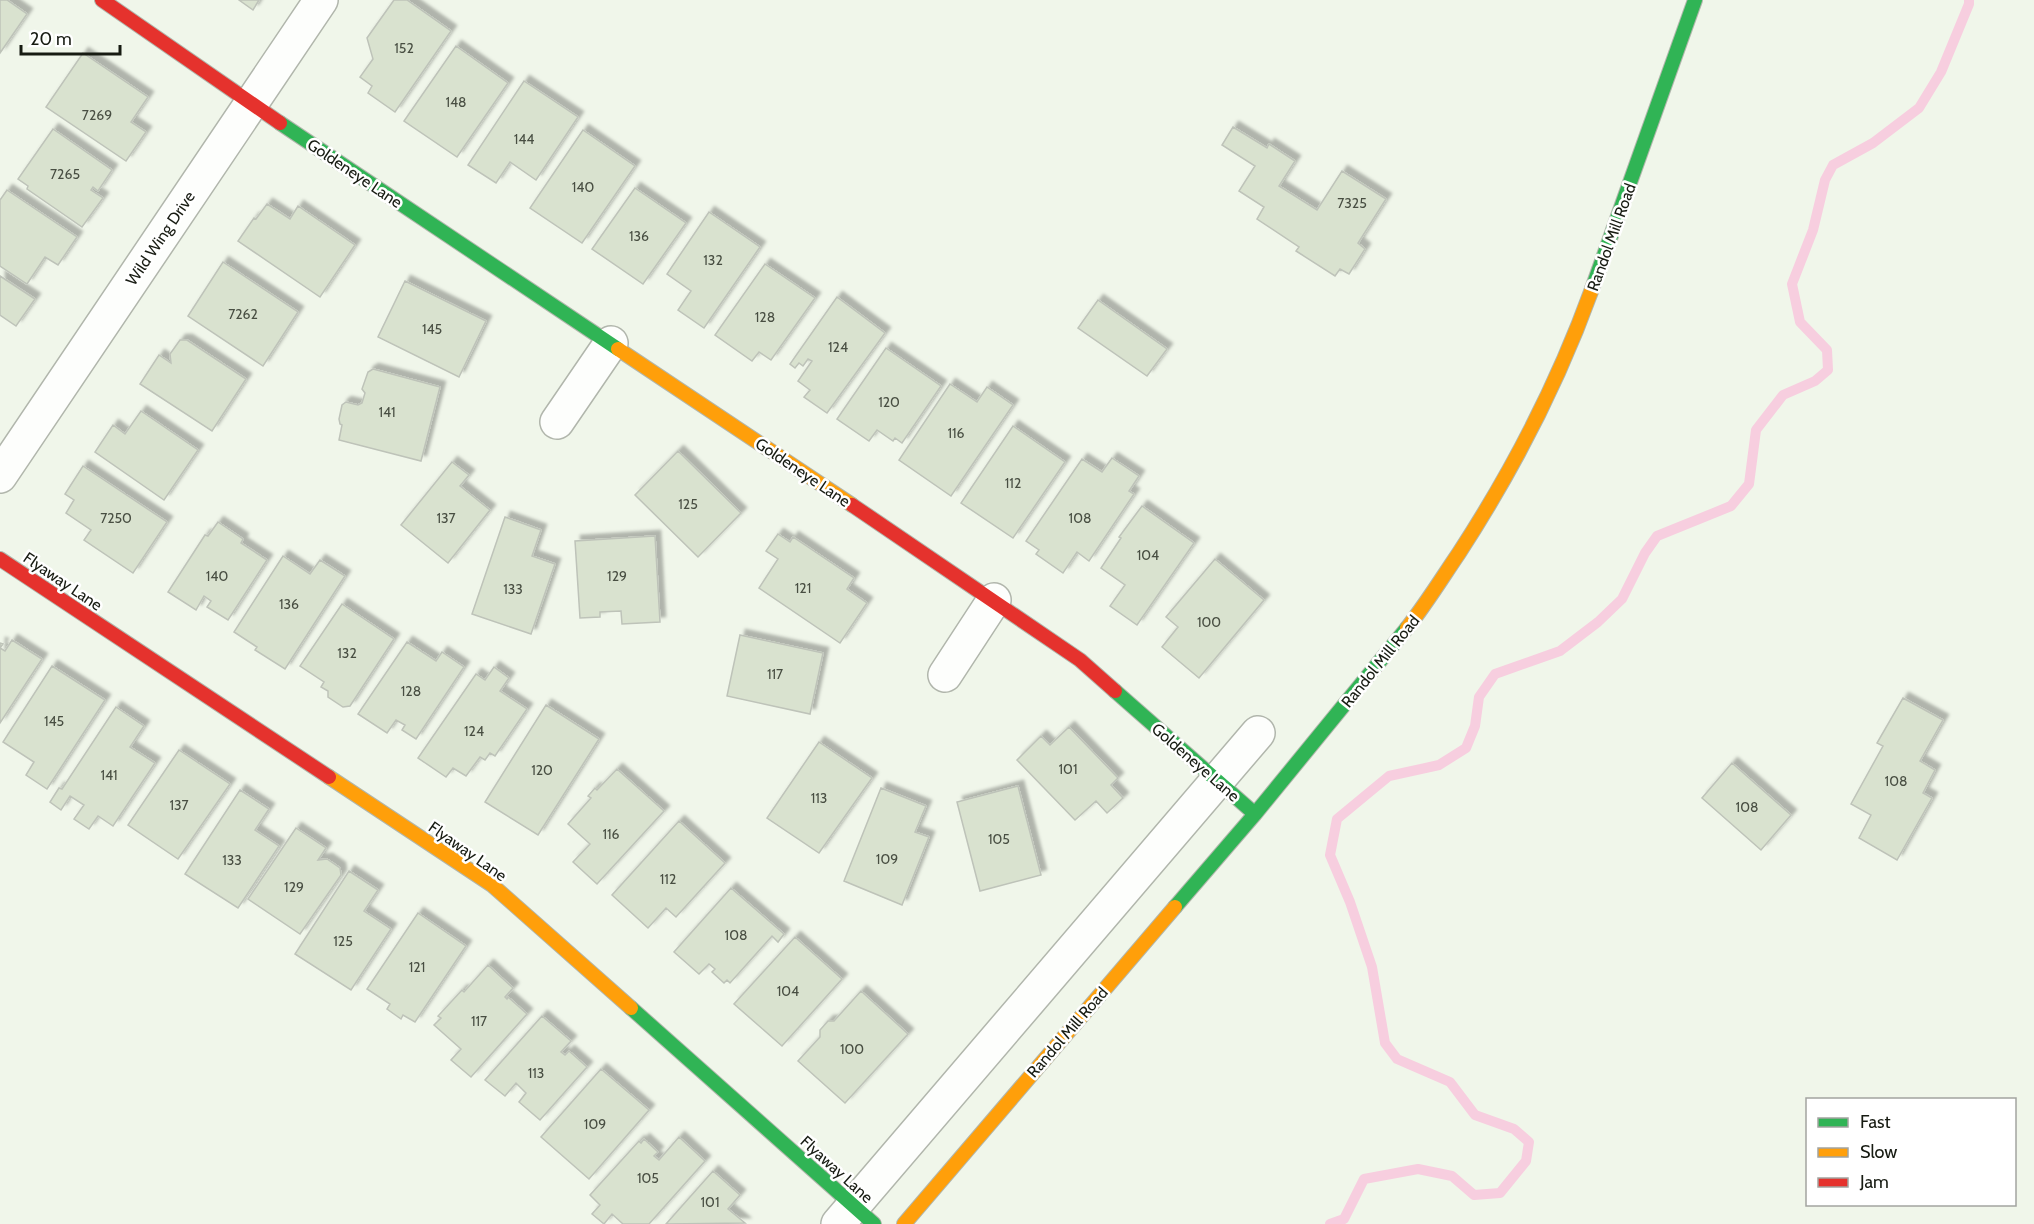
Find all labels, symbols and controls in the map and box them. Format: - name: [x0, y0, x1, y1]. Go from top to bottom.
- scale bar: [21, 18, 120, 56]
- text: 20 m: [30, 28, 72, 50]
- house number: 152: [394, 39, 414, 57]
- house number: 148: [445, 93, 467, 111]
- house number: 7269: [82, 106, 112, 124]
- house number: 144: [514, 130, 534, 148]
- street label: Goldeneye Lane: [304, 135, 406, 212]
- house number: 7265: [50, 165, 80, 183]
- house number: 140: [572, 178, 594, 196]
- street label: Randol Mill Road: [1583, 181, 1640, 294]
- street label: Wild Wing Drive: [122, 188, 199, 289]
- house number: 7325: [1337, 194, 1367, 212]
- house number: 136: [629, 227, 649, 245]
- house number: 132: [703, 251, 723, 269]
- house number: 7262: [228, 305, 258, 323]
- house number: 128: [755, 308, 775, 326]
- house number: 145: [422, 320, 442, 338]
- house number: 124: [828, 338, 848, 356]
- house number: 120: [878, 393, 900, 411]
- house number: 141: [378, 403, 396, 421]
- house number: 116: [947, 424, 965, 442]
- street label: Goldeneye Lane: [752, 434, 854, 511]
- house number: 112: [1005, 474, 1021, 492]
- house number: 125: [678, 495, 698, 513]
- house number: 7250: [100, 509, 132, 527]
- house number: 137: [436, 509, 456, 527]
- house number: 108: [1069, 509, 1091, 527]
- house number: 104: [1137, 546, 1159, 564]
- street label: Flyaway Lane: [20, 548, 106, 615]
- house number: 140: [206, 567, 228, 585]
- house number: 129: [607, 567, 627, 585]
- house number: 121: [795, 579, 811, 597]
- house number: 133: [503, 580, 523, 598]
- house number: 136: [279, 595, 299, 613]
- street label: Randol Mill Road: [1337, 611, 1423, 711]
- house number: 100: [1197, 613, 1221, 631]
- house number: 132: [337, 644, 357, 662]
- house number: 117: [767, 665, 783, 683]
- house number: 128: [401, 682, 421, 700]
- house number: 145: [44, 712, 64, 730]
- street label: Goldeneye Lane: [1148, 719, 1243, 806]
- house number: 124: [464, 722, 484, 740]
- house number: 101: [1059, 760, 1077, 778]
- house number: 120: [531, 761, 553, 779]
- house number: 141: [100, 766, 118, 784]
- house number: 108: [1885, 772, 1907, 790]
- house number: 113: [811, 789, 827, 807]
- house number: 137: [169, 796, 189, 814]
- house number: 108: [1736, 798, 1758, 816]
- street label: Flyaway Lane: [425, 818, 510, 885]
- house number: 116: [602, 825, 620, 843]
- house number: 105: [988, 830, 1010, 848]
- house number: 109: [876, 850, 898, 868]
- house number: 133: [222, 851, 242, 869]
- house number: 112: [660, 870, 676, 888]
- house number: 129: [284, 878, 304, 896]
- house number: 108: [725, 926, 747, 944]
- house number: 125: [333, 932, 353, 950]
- house number: 121: [409, 958, 425, 976]
- house number: 104: [777, 982, 799, 1000]
- street label: Randol Mill Road: [1023, 983, 1112, 1081]
- house number: 117: [471, 1012, 487, 1030]
- house number: 100: [840, 1040, 864, 1058]
- house number: 113: [528, 1064, 544, 1082]
- legend: [1806, 1098, 2016, 1206]
- text: Fast: [1860, 1111, 1891, 1133]
- house number: 109: [584, 1115, 606, 1133]
- street label: Flyaway Lane: [797, 1132, 877, 1207]
- text: Slow: [1860, 1141, 1897, 1163]
- house number: 105: [637, 1169, 659, 1187]
- text: Jam: [1859, 1171, 1889, 1193]
- house number: 101: [701, 1193, 719, 1211]

